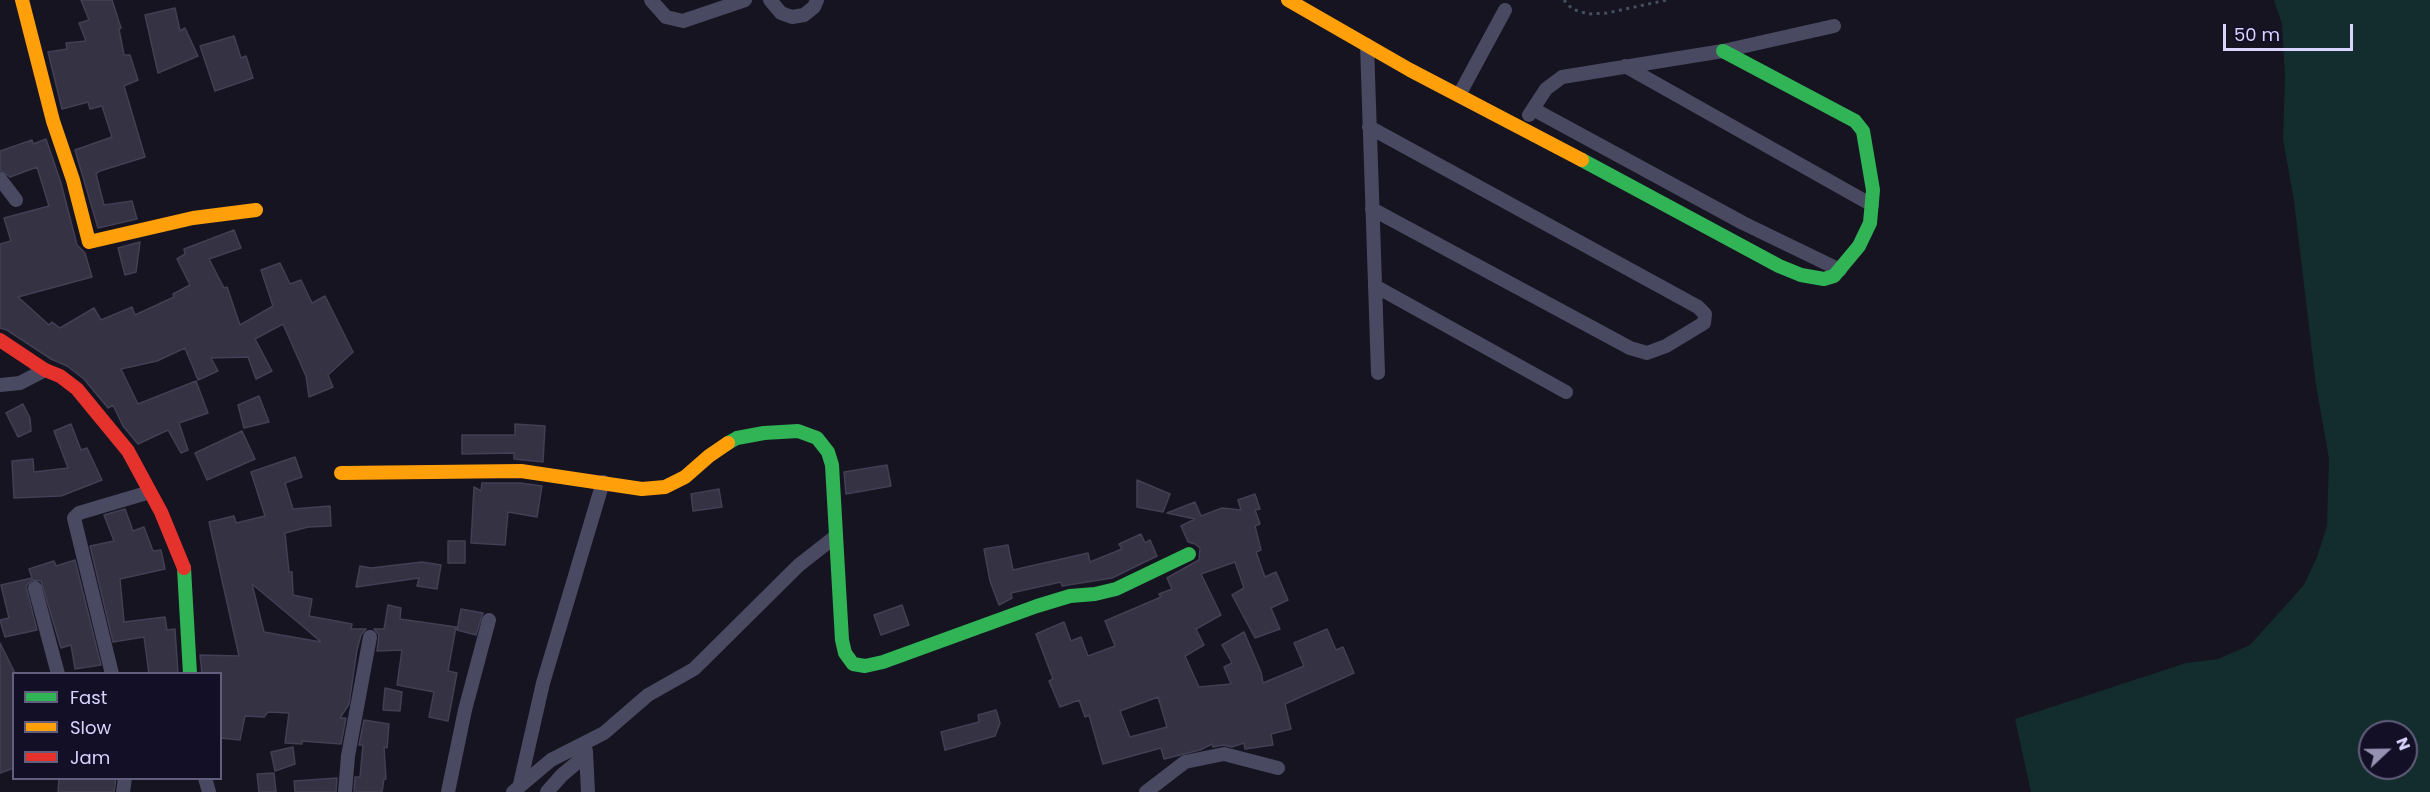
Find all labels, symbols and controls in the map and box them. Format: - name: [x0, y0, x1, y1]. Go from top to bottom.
- scale bar: [2226, 12, 2356, 50]
- text: 50 m: [2234, 22, 2280, 47]
- legend: [12, 672, 222, 780]
- text: Fast: [70, 685, 107, 710]
- text: Slow: [70, 715, 111, 740]
- north arrow: [2358, 720, 2418, 780]
- text: N: [2390, 734, 2416, 754]
- text: Jam: [70, 745, 110, 770]

